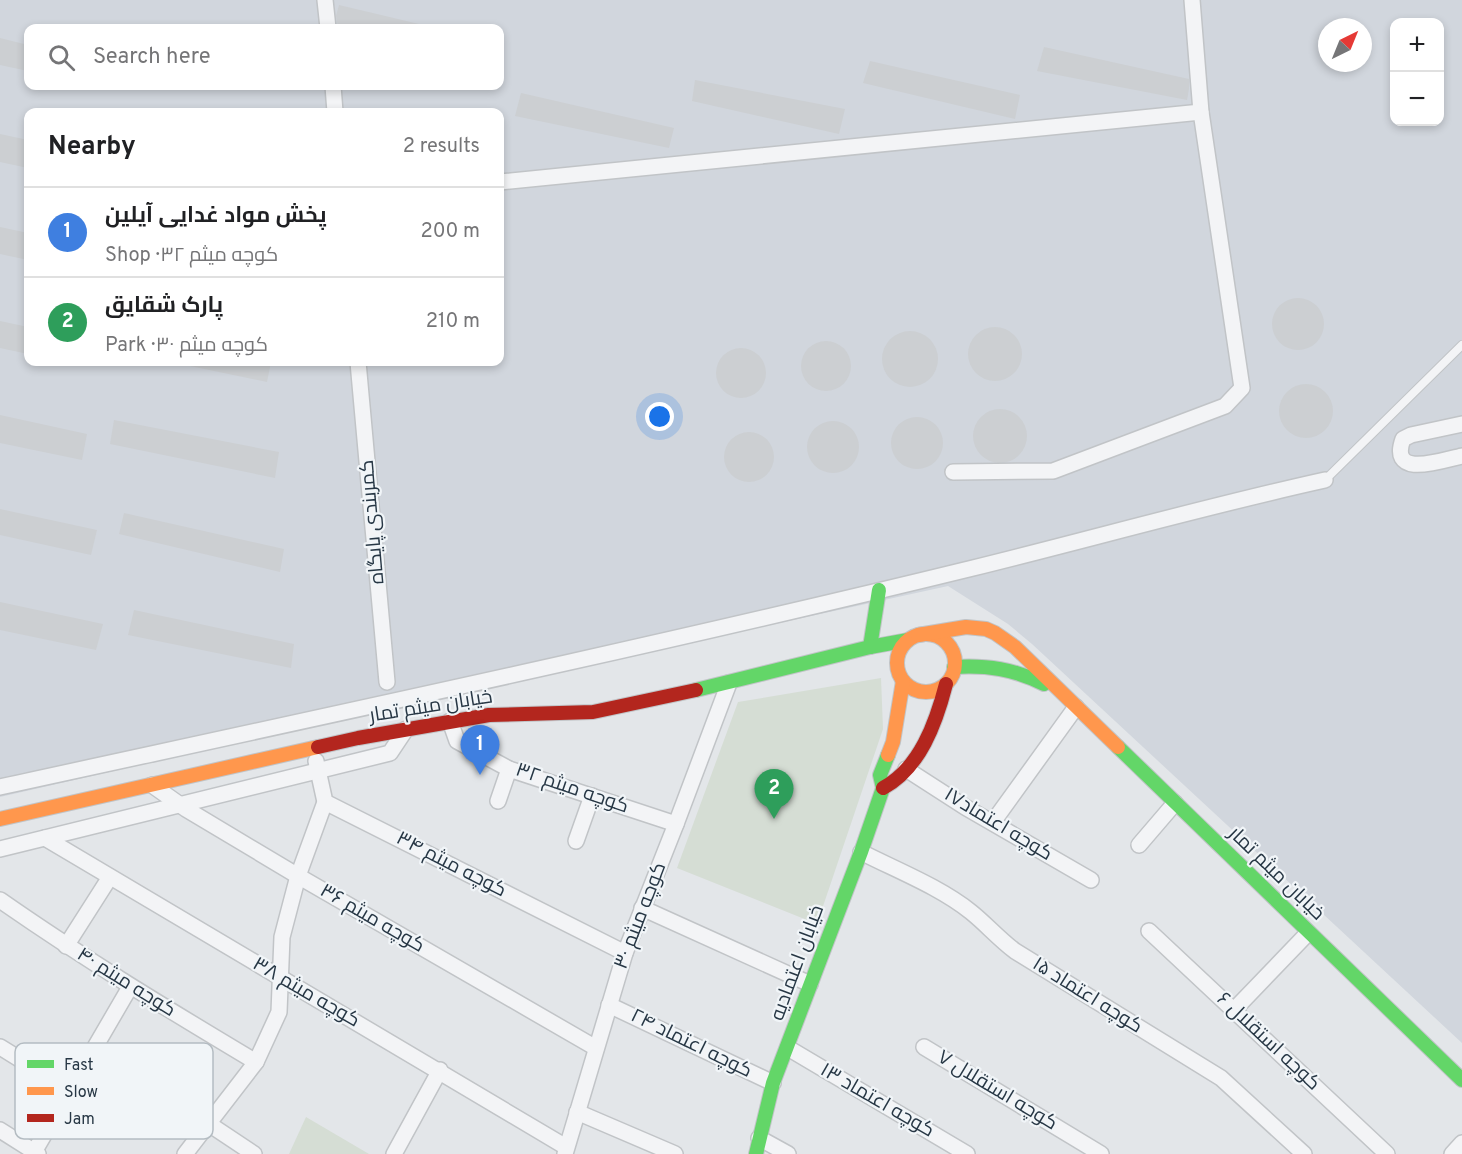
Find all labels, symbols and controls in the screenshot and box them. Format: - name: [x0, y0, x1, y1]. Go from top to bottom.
- north arrow: [1318, 18, 1372, 72]
- map controls: [1390, 18, 1444, 126]
- button: +: [1390, 18, 1444, 72]
- search box: [24, 24, 504, 90]
- icon: search: [45, 41, 78, 74]
- text: Search here: [93, 44, 211, 71]
- button: −: [1390, 72, 1444, 126]
- text: Nearby: [48, 131, 136, 164]
- text: 2 results: [403, 134, 480, 160]
- text: پخش مواد غدایی آیلین: [105, 203, 327, 230]
- text: 1: [64, 219, 72, 245]
- text: 200 m: [421, 219, 480, 245]
- text: Shop · کوچه میثم ۳۲: [105, 243, 278, 269]
- text: پارک شقایق: [105, 293, 223, 320]
- text: 2: [61, 309, 74, 335]
- text: 210 m: [426, 309, 480, 335]
- text: Park · کوچه میثم ۳۰: [105, 333, 268, 359]
- your location: [645, 402, 674, 431]
- street label: کمربندی پایگاه: [355, 459, 391, 585]
- street label: خیابان میثم تمار: [366, 684, 495, 730]
- pin: 1: [460, 726, 500, 775]
- street label: کوچه میثم ۳۲: [512, 758, 632, 820]
- pin: 2: [754, 770, 794, 819]
- street label: کوچه اعتماد۱۷: [939, 782, 1057, 868]
- street label: خیابان میثم تمار: [1221, 821, 1330, 927]
- street label: کوچه میثم ۳۴: [391, 826, 511, 904]
- street label: کوچه میثم ۳۰: [609, 859, 673, 973]
- street label: کوچه میثم ۳۶: [315, 878, 429, 960]
- street label: خیابان اعتمادیه: [765, 902, 831, 1024]
- street label: کوچه میثم ۴۰: [72, 942, 180, 1024]
- street label: کوچه میثم ۳۸: [248, 952, 364, 1034]
- street label: کوچه اعتماد ۱۵: [1027, 952, 1147, 1040]
- street label: کوچه استقلال ۶: [1210, 987, 1326, 1097]
- street label: کوچه اعتماد ۲۴: [626, 1003, 756, 1085]
- legend: [15, 1043, 213, 1139]
- street label: کوچه استقلال ۷: [932, 1045, 1062, 1137]
- text: Fast: [64, 1056, 94, 1076]
- street label: کوچه اعتماد ۱۳: [815, 1058, 939, 1144]
- text: Slow: [64, 1083, 98, 1103]
- text: Jam: [64, 1110, 95, 1130]

